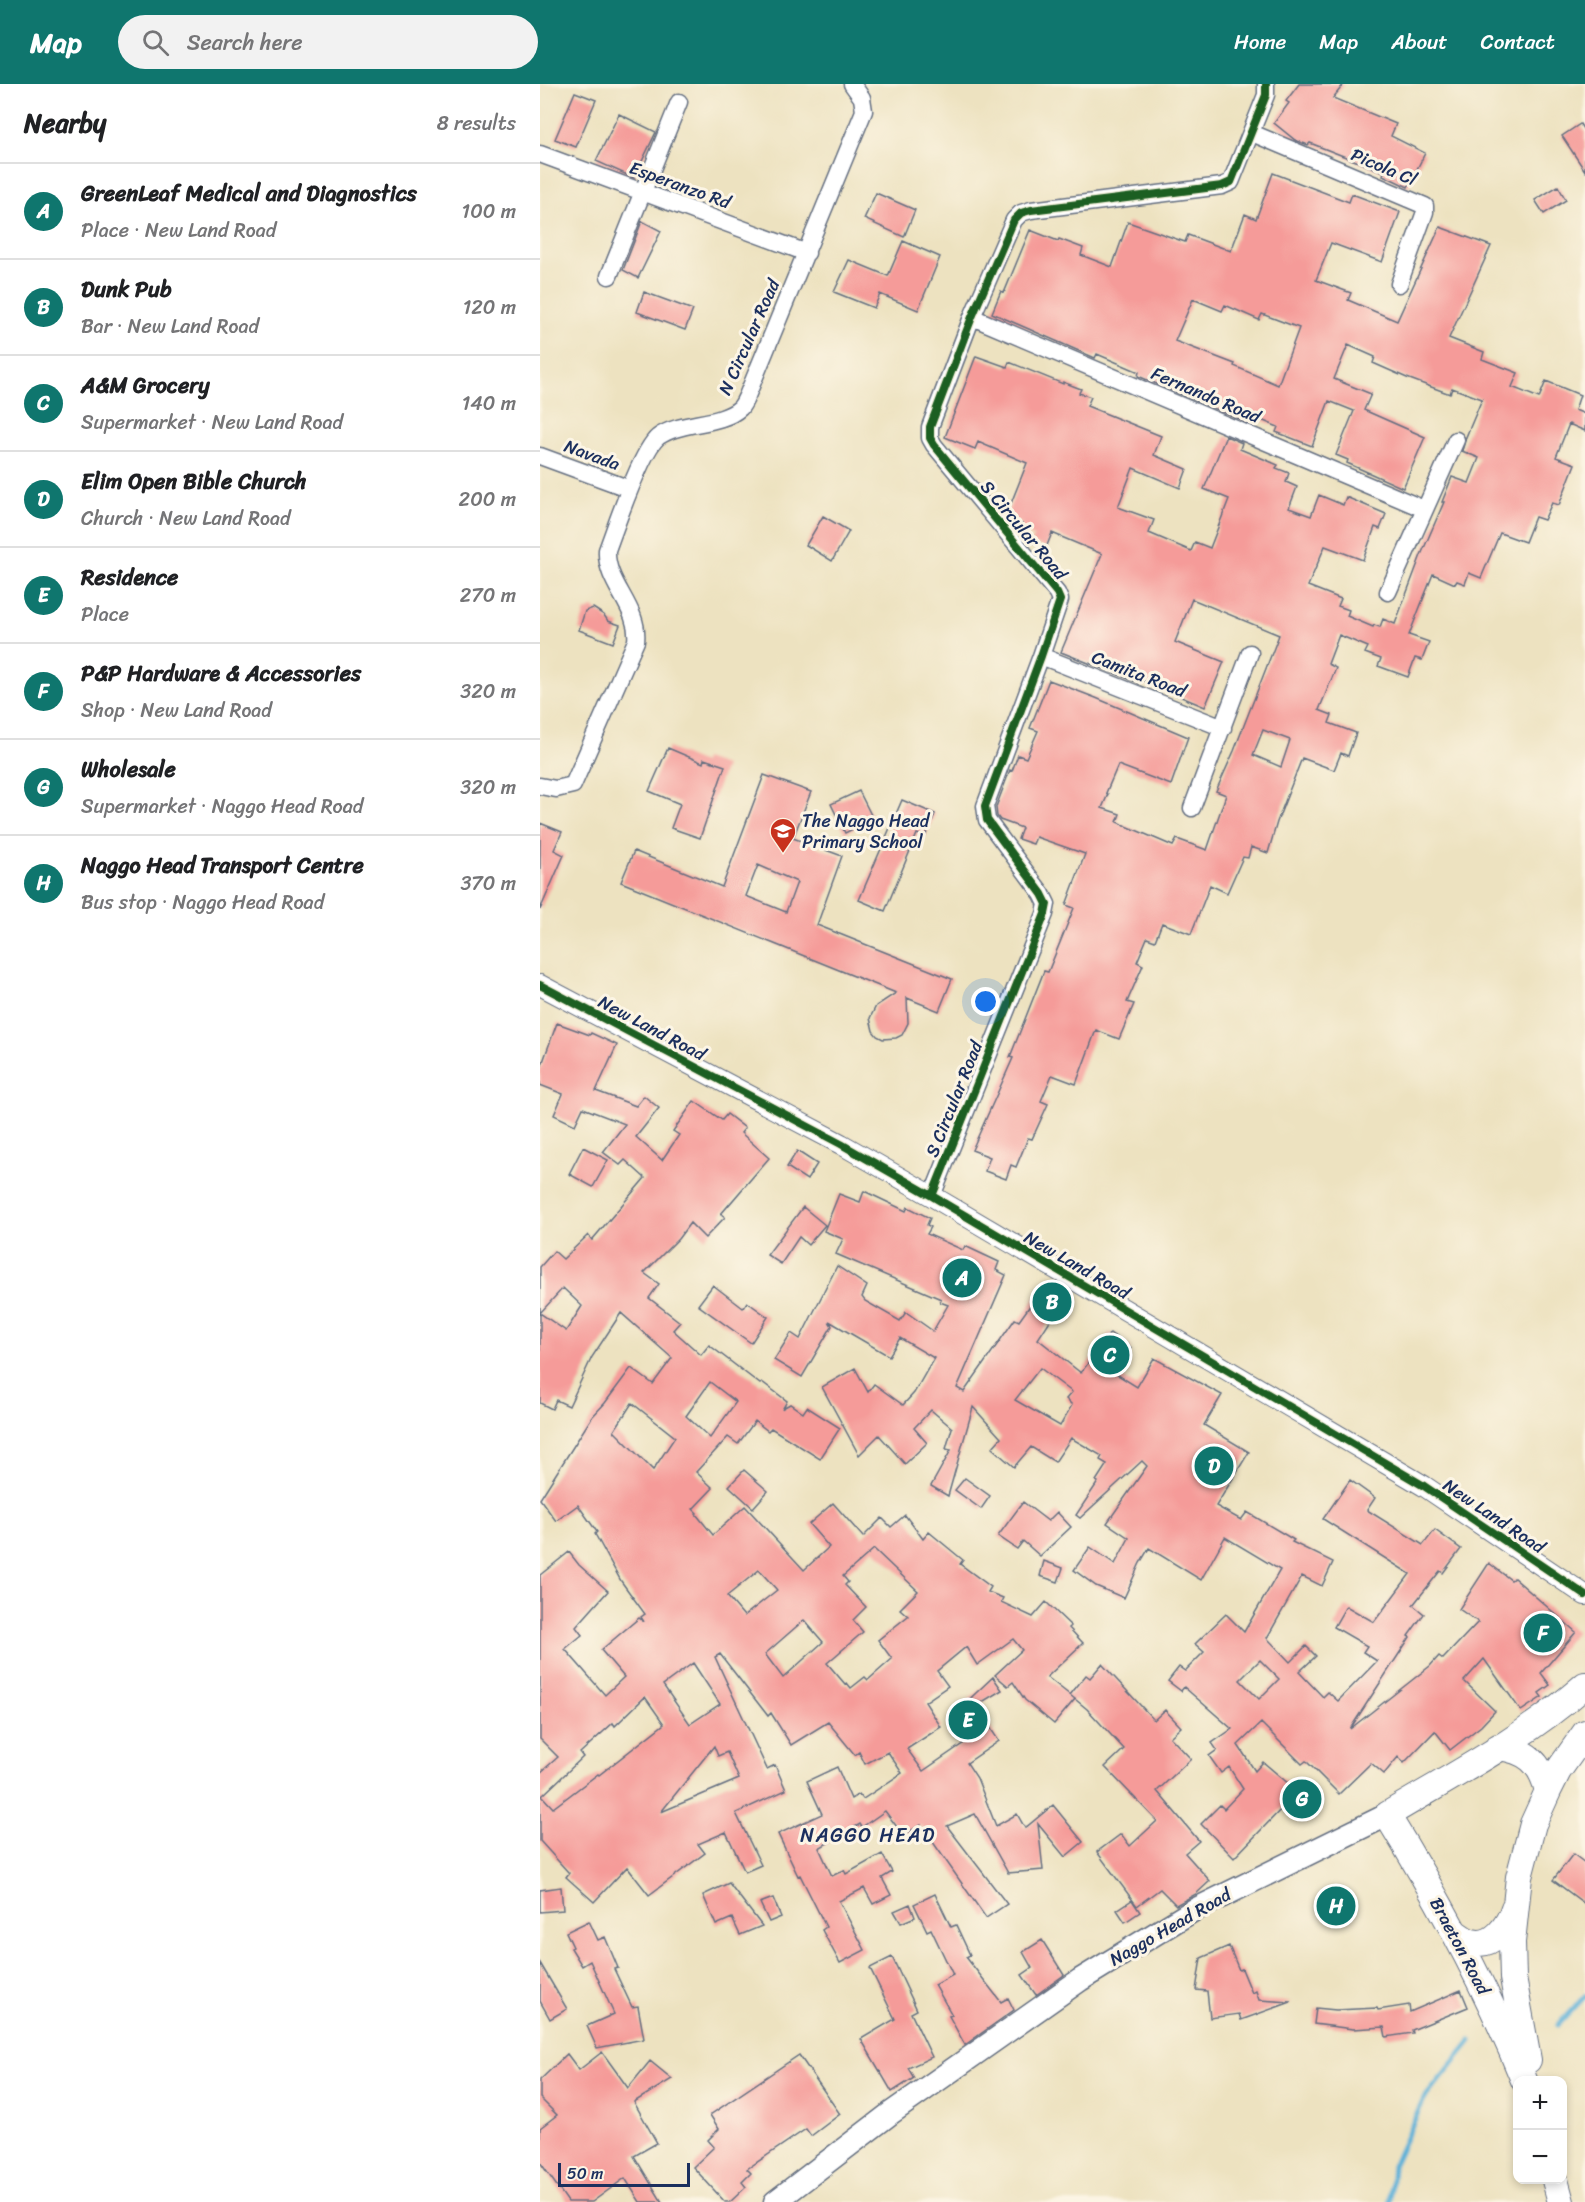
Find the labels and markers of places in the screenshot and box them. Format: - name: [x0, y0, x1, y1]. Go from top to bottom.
- place label: The Naggo Head Primary School: [802, 805, 931, 858]
- school or university icon: The Naggo Head Primary School: [768, 816, 798, 854]
- pin: A: [942, 1256, 982, 1300]
- pin: B: [1032, 1280, 1072, 1324]
- pin: C: [1090, 1332, 1130, 1378]
- pin: D: [1194, 1444, 1234, 1488]
- pin: F: [1524, 1610, 1562, 1656]
- pin: E: [948, 1698, 988, 1742]
- pin: G: [1282, 1776, 1322, 1822]
- pin: H: [1316, 1884, 1356, 1928]

